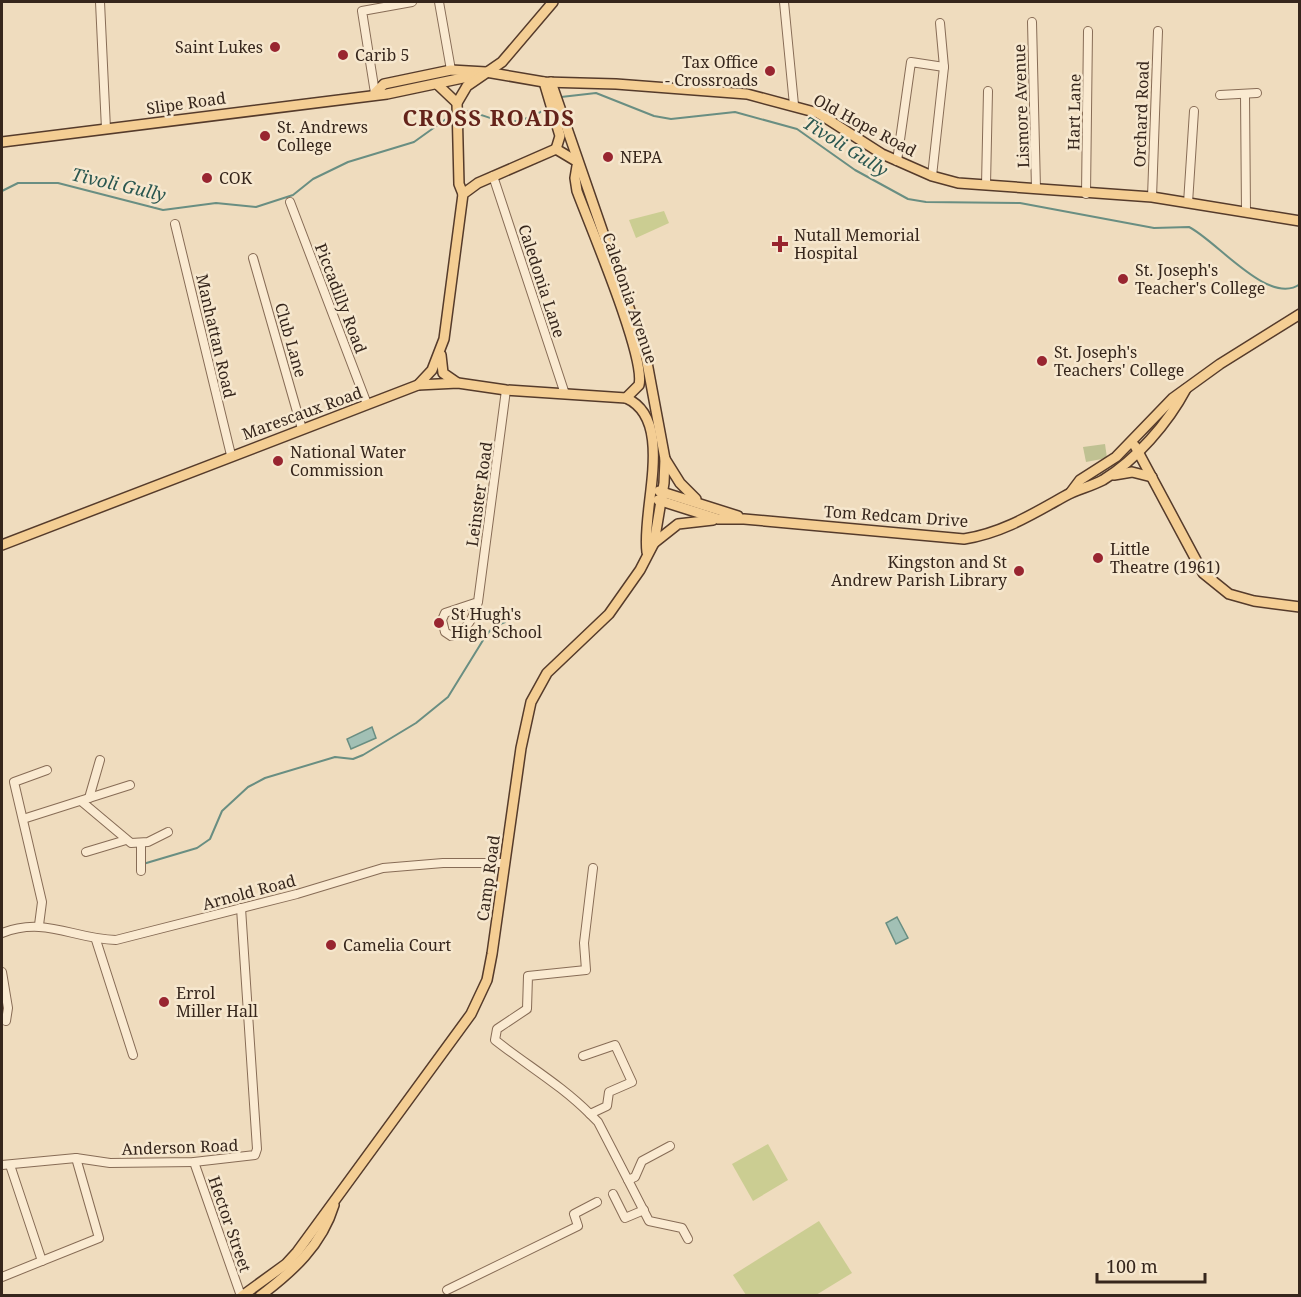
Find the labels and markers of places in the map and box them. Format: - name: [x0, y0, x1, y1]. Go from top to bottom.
- place label: Saint Lukes: [175, 36, 263, 58]
- marker: Saint Lukes: [268, 40, 282, 54]
- place label: Carib 5: [355, 44, 409, 66]
- marker: Carib 5: [336, 48, 350, 62]
- place label: Tax Office - Crossroads: [665, 51, 758, 91]
- marker: Tax Office - Crossroads: [763, 64, 777, 78]
- place label: St. Andrews College: [277, 116, 368, 156]
- marker: St. Andrews College: [258, 129, 272, 143]
- place label: NEPA: [620, 146, 663, 168]
- marker: NEPA: [601, 150, 615, 164]
- place label: COK: [219, 167, 253, 189]
- marker: COK: [200, 171, 214, 185]
- place label: Nutall Memorial Hospital: [794, 224, 920, 264]
- marker: Nutall Memorial Hospital: [771, 235, 789, 253]
- place label: St. Joseph's Teacher's College: [1135, 259, 1265, 299]
- marker: St. Joseph's Teacher's College: [1116, 272, 1130, 286]
- place label: St. Joseph's Teachers' College: [1054, 341, 1184, 381]
- marker: St. Joseph's Teachers' College: [1035, 354, 1049, 368]
- place label: National Water Commission: [290, 441, 406, 481]
- marker: National Water Commission: [271, 454, 285, 468]
- place label: Little Theatre (1961): [1110, 538, 1220, 578]
- place label: Kingston and St Andrew Parish Library: [831, 551, 1008, 591]
- marker: Little Theatre (1961): [1091, 551, 1105, 565]
- marker: Kingston and St Andrew Parish Library: [1012, 564, 1026, 578]
- place label: St Hugh's High School: [451, 603, 542, 643]
- marker: St Hugh's High School: [432, 616, 446, 630]
- place label: Camelia Court: [343, 934, 452, 956]
- marker: Camelia Court: [324, 938, 338, 952]
- place label: Errol Miller Hall: [176, 982, 258, 1022]
- marker: Errol Miller Hall: [157, 995, 171, 1009]

